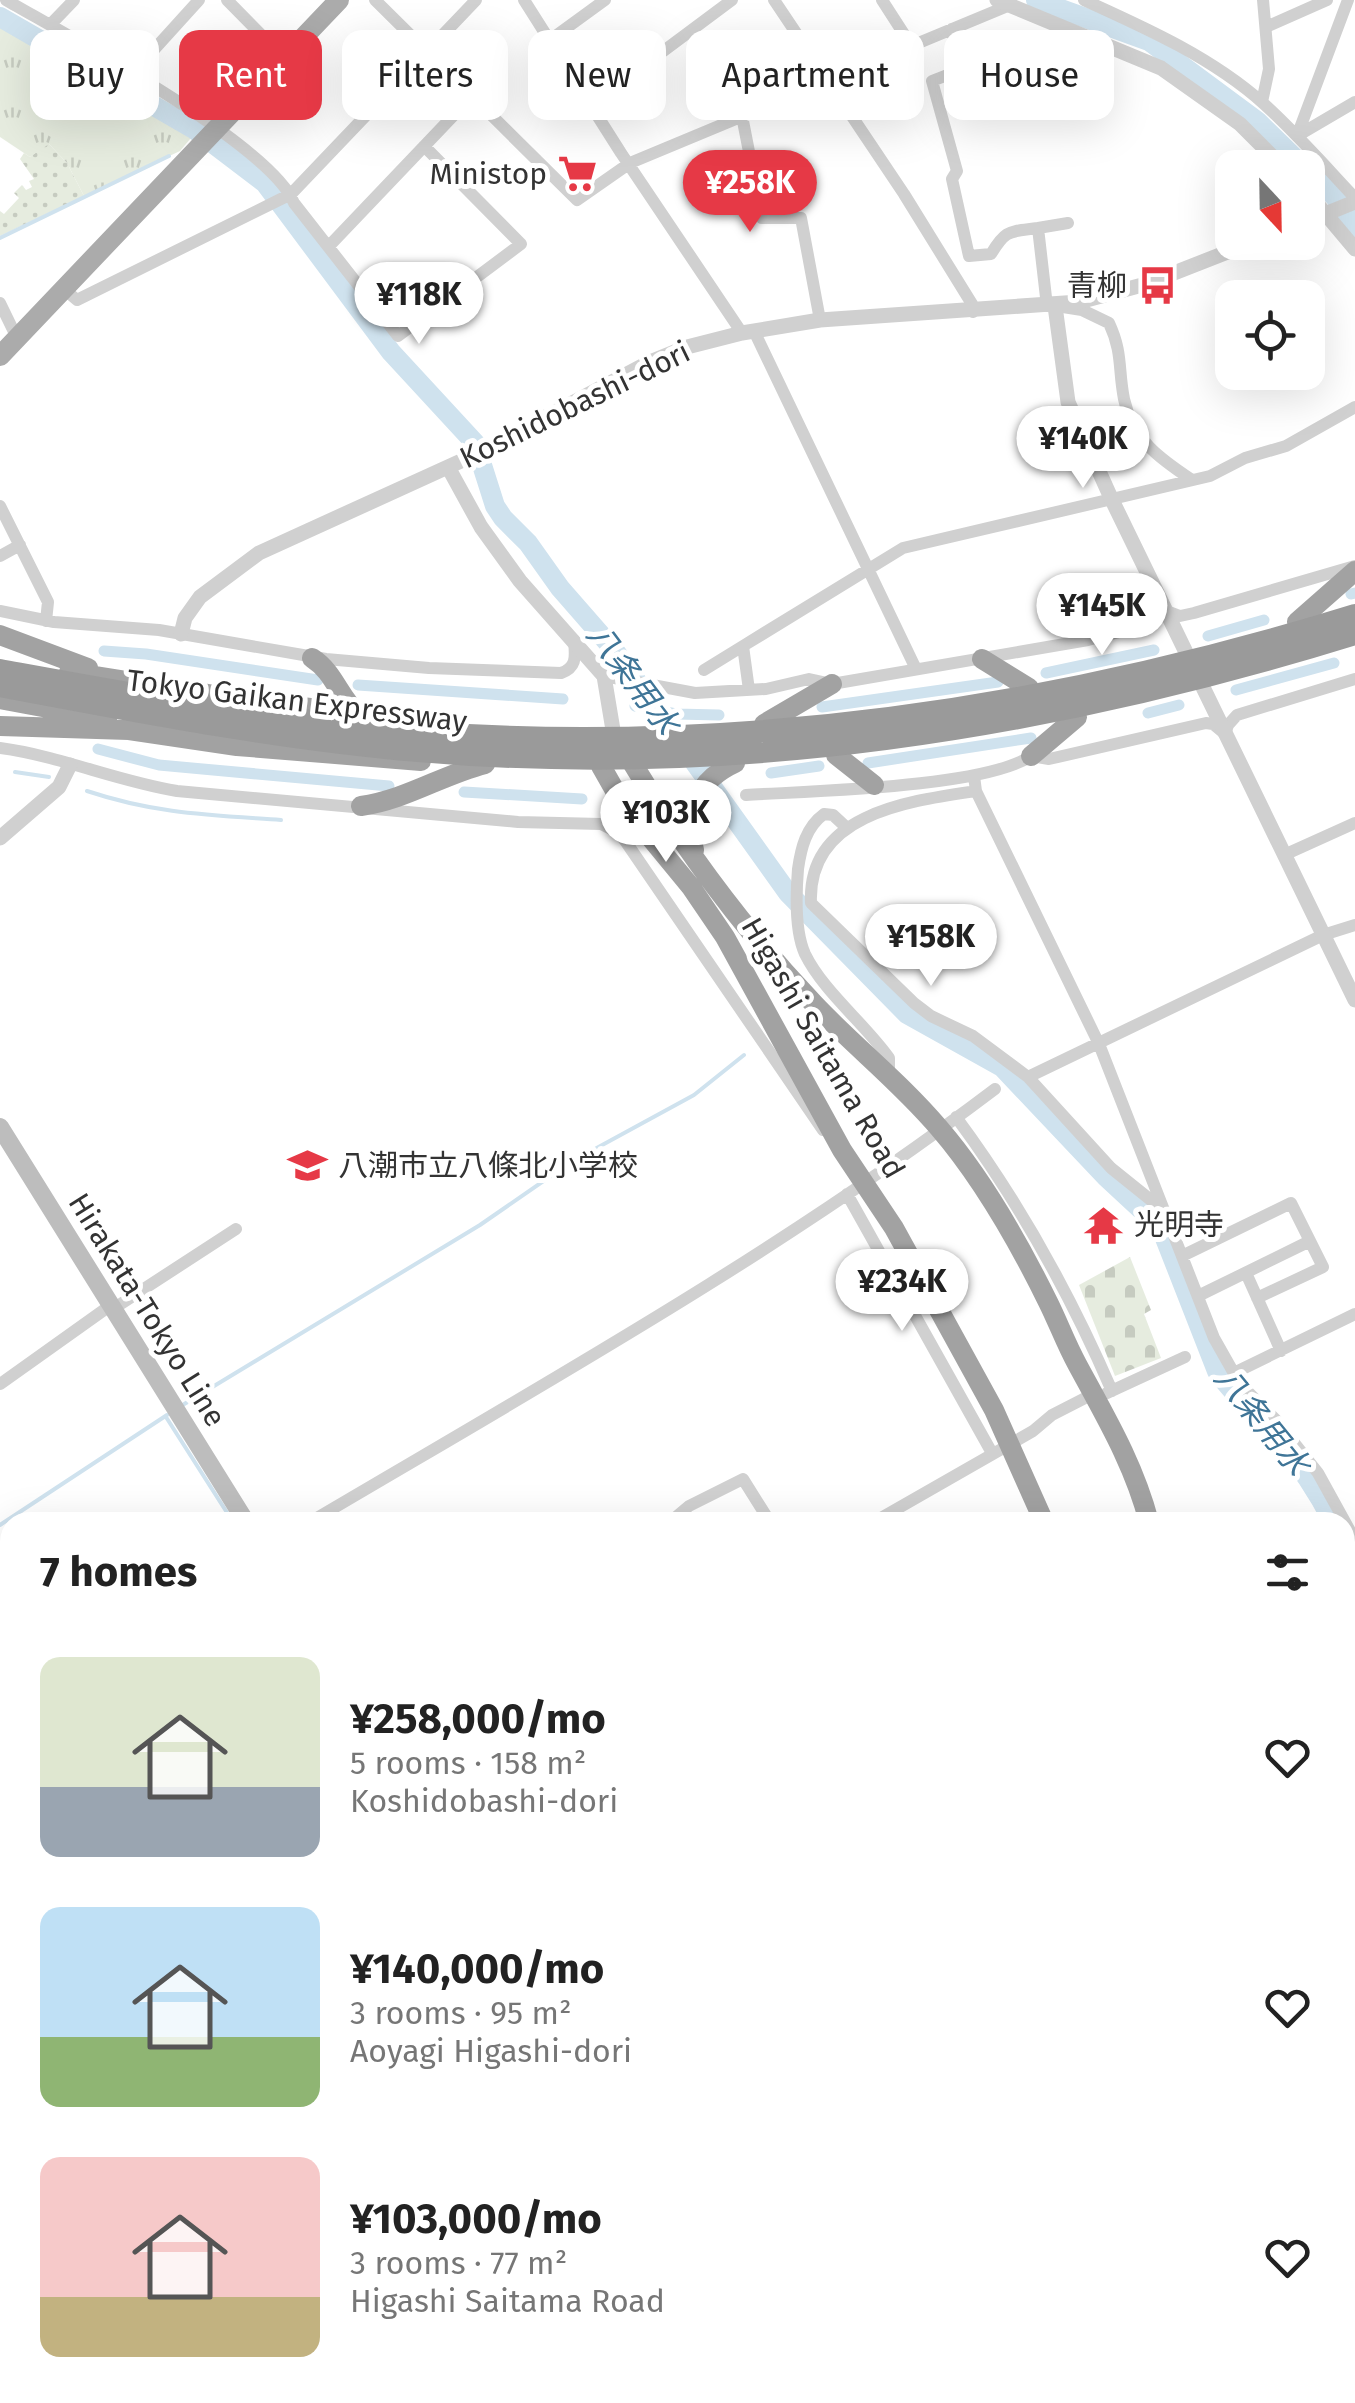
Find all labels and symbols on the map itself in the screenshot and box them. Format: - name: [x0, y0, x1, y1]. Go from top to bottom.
- pin: ¥258K: [680, 150, 820, 235]
- north arrow: [1215, 150, 1325, 260]
- supermarket icon: Ministop: [556, 153, 598, 195]
- place label: Ministop: [429, 156, 547, 192]
- pin: ¥118K: [349, 262, 489, 347]
- bus stop icon: 青柳: [1136, 265, 1178, 307]
- place label: 青柳: [1067, 268, 1127, 304]
- street label: Koshidobashi-dori: [454, 334, 696, 476]
- pin: ¥140K: [1013, 406, 1153, 491]
- pin: ¥145K: [1032, 573, 1172, 658]
- water label: 八条用水: [579, 616, 688, 744]
- street label: Tokyo Gaikan Expressway: [125, 662, 469, 740]
- pin: ¥103K: [596, 780, 736, 865]
- pin: ¥158K: [861, 904, 1001, 989]
- street label: Higashi Saitama Road: [734, 911, 912, 1185]
- school or university icon: 八潮市立八條北小学校: [287, 1145, 329, 1187]
- place label: 八潮市立八條北小学校: [338, 1148, 638, 1184]
- street label: Hirakata-Tokyo Line: [61, 1187, 233, 1433]
- temple icon: 光明寺: [1083, 1204, 1125, 1246]
- place label: 光明寺: [1134, 1207, 1224, 1243]
- pin: ¥234K: [832, 1249, 972, 1334]
- water label: 八条用水: [1207, 1359, 1319, 1485]

